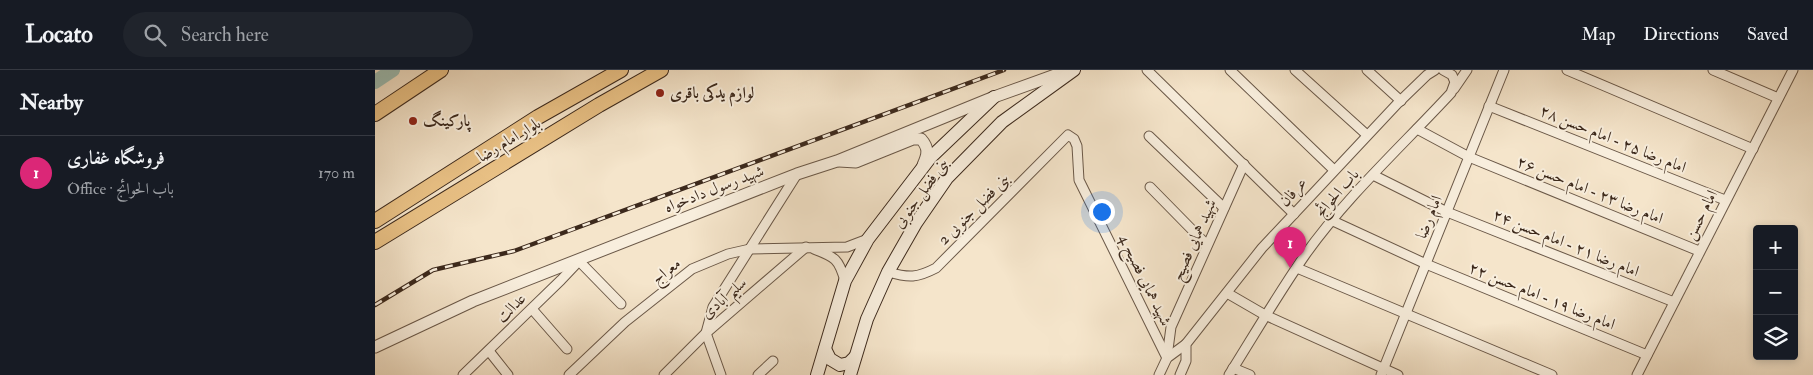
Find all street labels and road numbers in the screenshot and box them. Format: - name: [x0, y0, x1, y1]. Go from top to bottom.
- street label: امام رضا ۲۵ - امام حسن ۲۸: [1535, 100, 1689, 181]
- street label: بلوار امام رضا: [474, 113, 546, 170]
- street label: امام رضا ۲۳ - امام حسن ۲۶: [1512, 151, 1666, 232]
- street label: بنی فضل جنوبی: [889, 154, 954, 233]
- street label: شهید رسول دادخواه: [661, 161, 767, 217]
- street label: باب الحوائج: [1310, 164, 1366, 223]
- street label: بنی فضل جنوبی 2: [934, 169, 1015, 250]
- street label: عرفان: [1275, 173, 1312, 212]
- street label: امام حسن: [1680, 187, 1726, 245]
- street label: امام رضا: [1411, 192, 1450, 243]
- street label: شهید همایی فصیح: [1167, 196, 1225, 286]
- street label: امام رضا ۲۱ - امام حسن ۲۴: [1488, 204, 1642, 285]
- street label: شهید همایی فصیح 4: [1111, 231, 1176, 331]
- street label: معراج: [647, 253, 687, 292]
- street label: امام رضا ۱۹ - امام حسن ۲۲: [1464, 257, 1618, 338]
- street label: سلیم آبادی: [697, 273, 755, 328]
- street label: عدالت: [492, 289, 530, 327]

